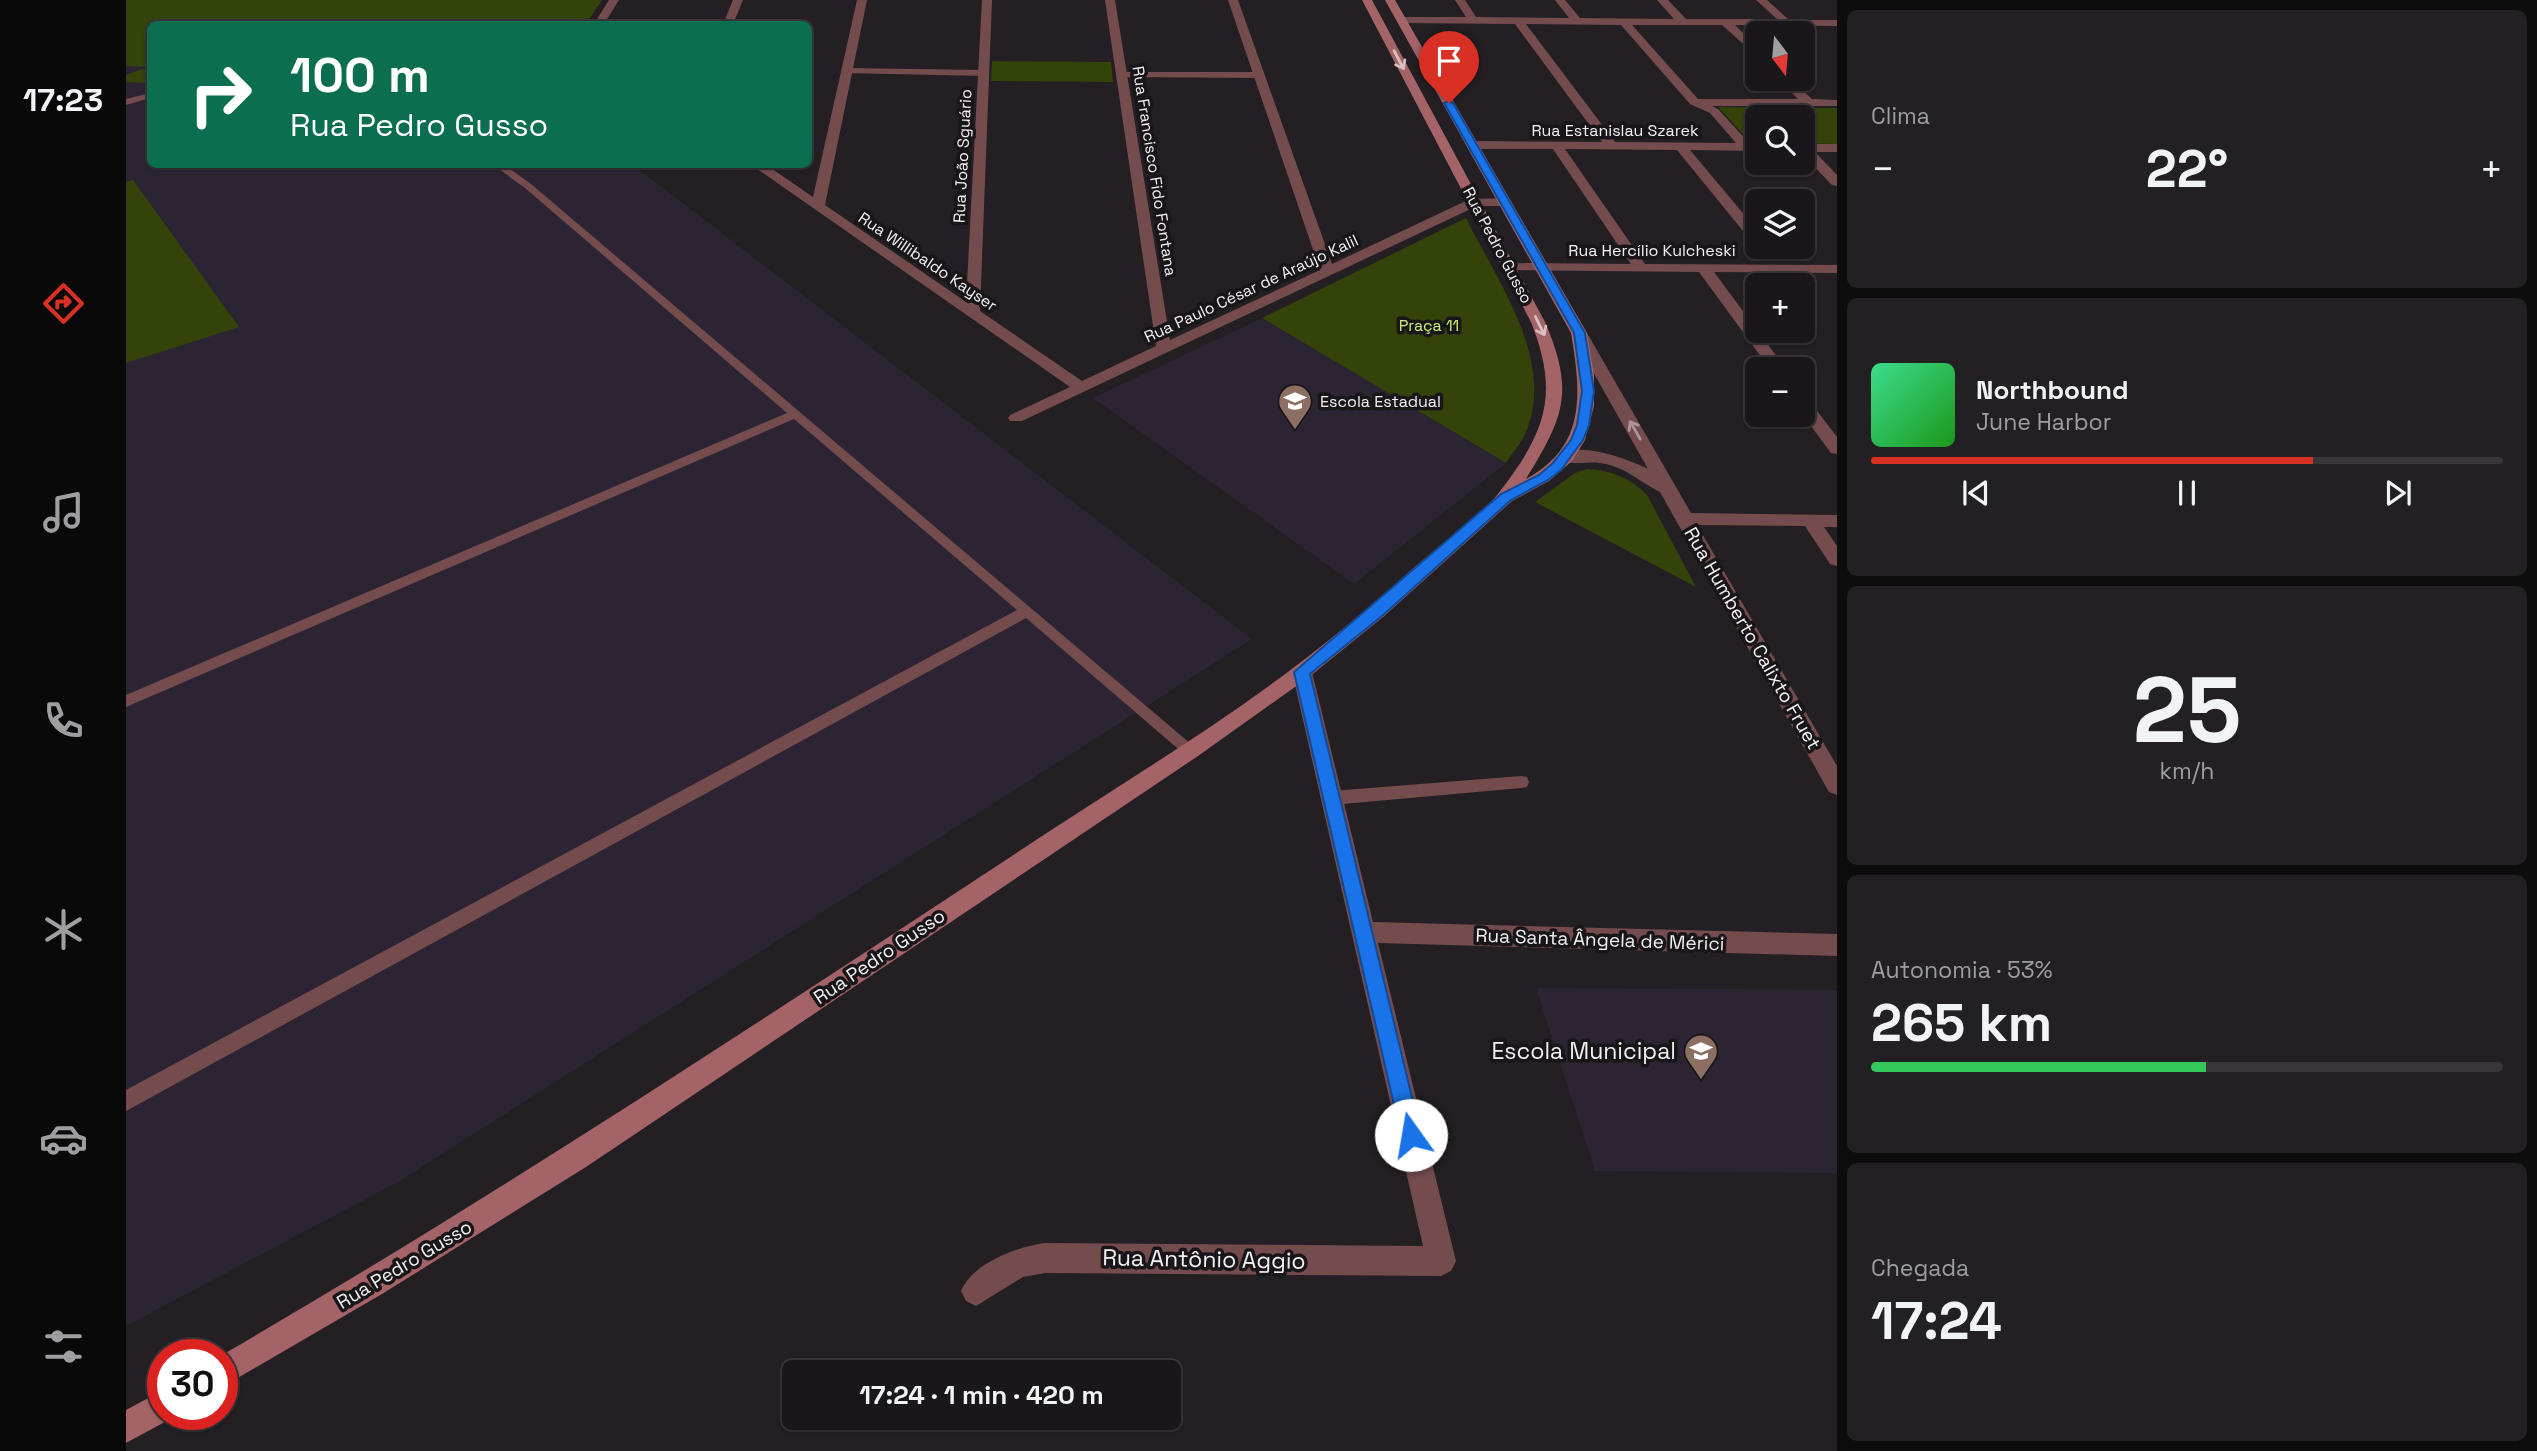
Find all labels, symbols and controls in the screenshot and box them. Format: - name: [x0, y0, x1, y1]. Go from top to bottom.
- north arrow: [1745, 21, 1815, 91]
- map controls: [1745, 21, 1815, 427]
- pin: [1419, 31, 1479, 103]
- icon: arrive: [1430, 42, 1468, 80]
- text: 100 m: [290, 44, 430, 106]
- icon: right: [175, 49, 266, 140]
- one-way arrow: [1393, 49, 1407, 70]
- street label: Rua Francisco Fido Fontana: [1128, 64, 1181, 278]
- text: 17:23: [23, 80, 103, 120]
- street label: Rua João Sguário: [949, 89, 976, 224]
- text: Clima: [1871, 101, 1930, 131]
- text: Rua Pedro Gusso: [290, 105, 548, 145]
- button: search: [1745, 105, 1815, 175]
- street label: Rua Estanislau Szarek: [1531, 120, 1699, 141]
- text: 22°: [2146, 136, 2228, 202]
- text: −: [1871, 145, 1895, 193]
- text: +: [2479, 145, 2503, 193]
- street label: Rua Pedro Gusso: [1458, 183, 1537, 307]
- button: layers: [1745, 189, 1815, 259]
- street label: Rua Willibaldo Kayser: [854, 207, 1001, 316]
- street label: Rua Paulo César de Araújo Kalil: [1141, 230, 1362, 347]
- street label: Rua Hercílio Kulcheski: [1568, 240, 1736, 261]
- button: +: [1745, 273, 1815, 343]
- icon: directions: [39, 279, 88, 328]
- park label: Praça 11: [1399, 315, 1459, 336]
- one-way arrow: [1534, 315, 1548, 336]
- button: −: [1745, 357, 1815, 427]
- text: Northbound: [1976, 373, 2129, 407]
- school or university icon: Escola Estadual: [1276, 382, 1314, 431]
- place label: Escola Estadual: [1320, 391, 1441, 412]
- text: June Harbor: [1976, 407, 2111, 437]
- one-way arrow: [1628, 421, 1642, 441]
- icon: previous: [1957, 474, 1995, 512]
- icon: pause: [2168, 474, 2206, 512]
- icon: next: [2379, 474, 2417, 512]
- icon: music: [39, 488, 88, 537]
- street label: Rua Humberto Calixto Fruet: [1679, 522, 1827, 754]
- text: 25: [2133, 652, 2241, 769]
- icon: phone: [39, 696, 88, 745]
- text: km/h: [2160, 756, 2214, 786]
- street label: Rua Pedro Gusso: [809, 903, 950, 1010]
- icon: climate: [39, 905, 88, 954]
- street label: Rua Santa Ângela de Mérici: [1475, 923, 1725, 956]
- text: Autonomia · 53%: [1871, 955, 2052, 985]
- text: 265 km: [1871, 990, 2052, 1056]
- school or university icon: Escola Municipal: [1682, 1032, 1720, 1081]
- place label: Escola Municipal: [1491, 1036, 1676, 1066]
- position arrow: [1374, 1098, 1448, 1172]
- icon: car: [39, 1114, 88, 1163]
- street label: Rua Pedro Gusso: [332, 1214, 476, 1315]
- street label: Rua Antônio Aggio: [1102, 1242, 1306, 1276]
- text: Chegada: [1871, 1253, 1969, 1283]
- text: 17:24: [1871, 1288, 2002, 1354]
- icon: filters: [39, 1322, 88, 1371]
- speed limit sign: 30: [147, 1339, 238, 1430]
- text: 17:24 · 1 min · 420 m: [859, 1378, 1104, 1412]

